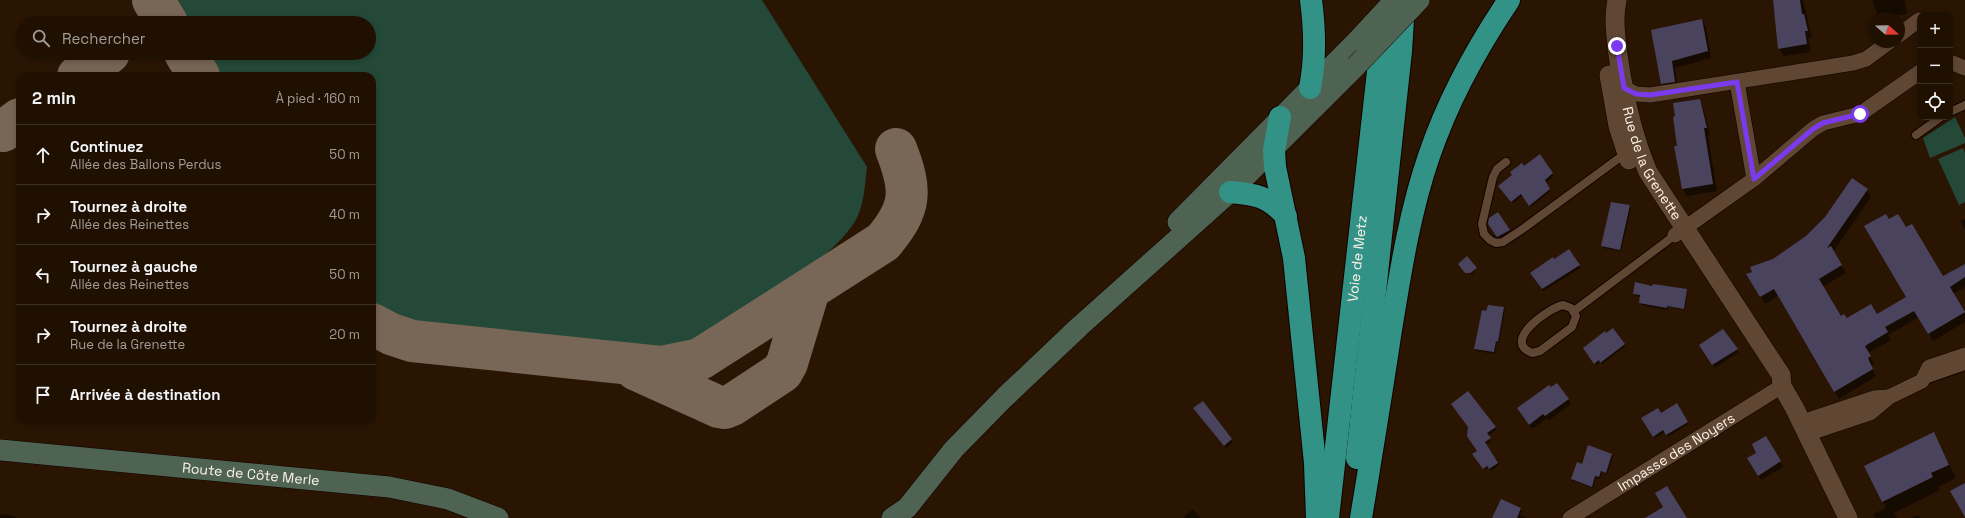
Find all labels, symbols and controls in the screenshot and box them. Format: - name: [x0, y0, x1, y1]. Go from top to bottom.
- north arrow: [1869, 12, 1905, 48]
- map controls: [1917, 12, 1953, 120]
- button: +: [1917, 12, 1953, 48]
- search box: [16, 16, 376, 60]
- icon: search: [30, 27, 52, 49]
- text: Rechercher: [62, 29, 145, 48]
- route end: [1608, 37, 1626, 55]
- button: −: [1917, 48, 1953, 84]
- button: locate: [1917, 84, 1953, 120]
- text: 2 min: [32, 87, 76, 109]
- text: À pied · 160 m: [276, 90, 360, 107]
- street label: Rue de la Grenette: [1619, 105, 1686, 223]
- route start: [1851, 105, 1869, 123]
- text: Continuez: [70, 137, 143, 156]
- icon: ahead: [32, 144, 54, 166]
- text: 50 m: [329, 146, 360, 163]
- text: Allée des Ballons Perdus: [70, 156, 221, 173]
- text: Tournez à droite: [70, 197, 187, 216]
- icon: right: [32, 204, 54, 226]
- text: 40 m: [329, 206, 360, 223]
- street label: Voie de Metz: [1343, 214, 1371, 303]
- text: Allée des Reinettes: [70, 216, 189, 233]
- text: Tournez à gauche: [70, 257, 198, 276]
- icon: left: [32, 264, 54, 286]
- text: 50 m: [329, 266, 360, 283]
- text: Allée des Reinettes: [70, 276, 189, 293]
- text: Tournez à droite: [70, 317, 187, 336]
- icon: right: [32, 324, 54, 346]
- text: 20 m: [329, 326, 360, 343]
- text: Rue de la Grenette: [70, 336, 185, 353]
- icon: arrive: [32, 384, 54, 406]
- text: Arrivée à destination: [70, 385, 220, 404]
- street label: Impasse des Noyers: [1614, 409, 1738, 495]
- street label: Route de Côte Merle: [181, 458, 320, 489]

